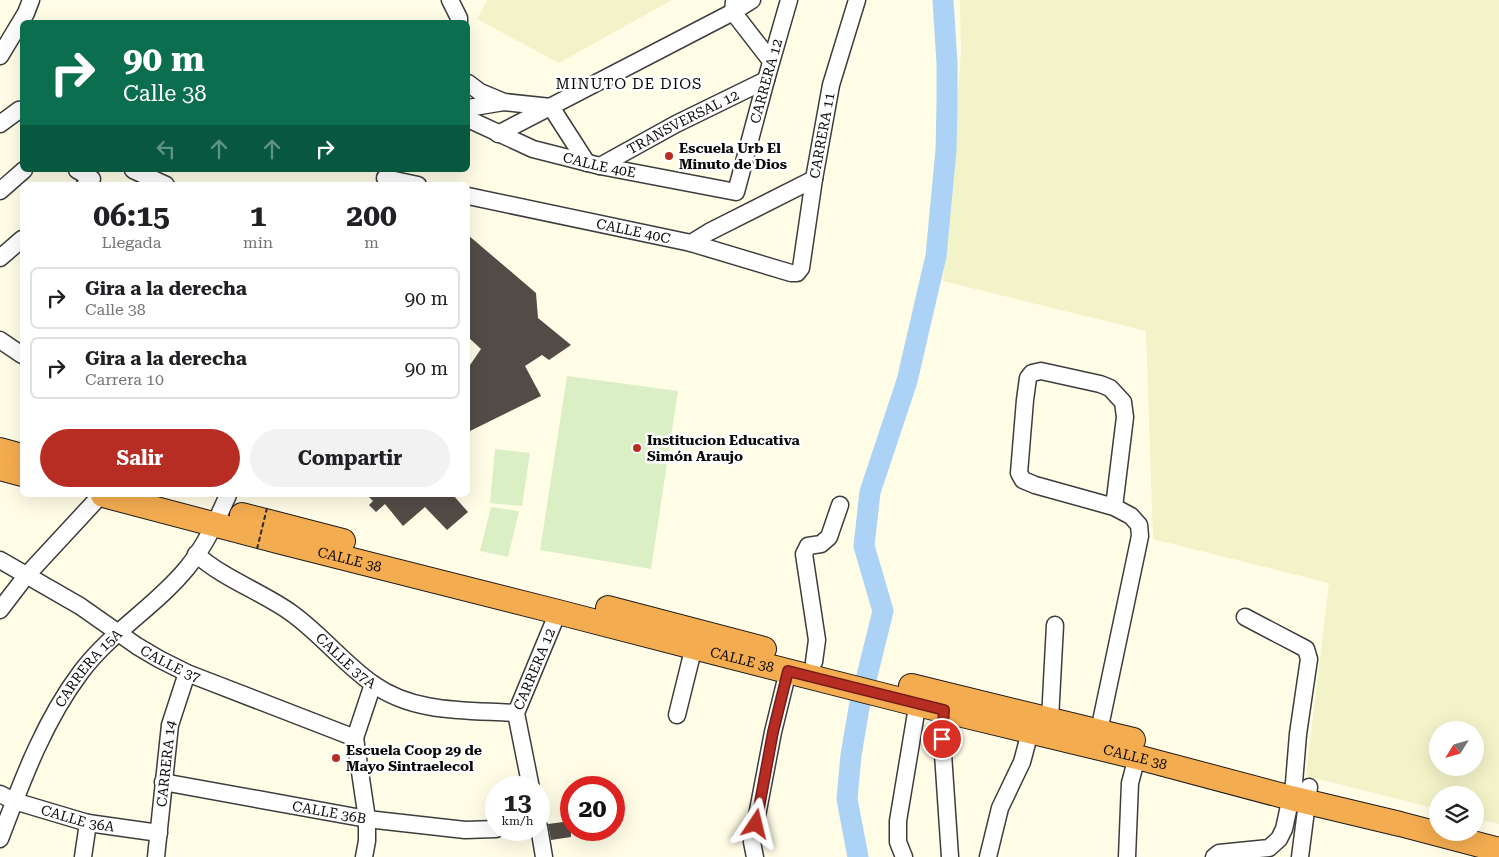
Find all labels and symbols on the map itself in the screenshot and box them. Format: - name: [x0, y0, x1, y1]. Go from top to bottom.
- street label: CARRERA 12: [747, 37, 785, 125]
- district label: MINUTO DE DIOS: [556, 75, 702, 93]
- street label: TRANSVERSAL 12: [624, 86, 742, 157]
- street label: CARRERA 11: [806, 91, 838, 180]
- place label: Escuela Urb El Minuto de Dios: [679, 140, 787, 172]
- street label: CALLE 40E: [561, 149, 637, 181]
- marker: Escuela Urb El Minuto de Dios: [663, 150, 675, 162]
- street label: CALLE 40C: [595, 215, 672, 246]
- place label: Institucion Educativa Simón Araujo: [647, 432, 800, 464]
- marker: Institucion Educativa Simón Araujo: [631, 442, 643, 454]
- street label: CALLE 38: [316, 544, 384, 575]
- street label: CARRERA 15A: [52, 625, 125, 710]
- street label: CARRERA 12: [510, 626, 558, 712]
- street label: CALLE 37A: [313, 630, 379, 692]
- street label: CALLE 37: [138, 642, 203, 686]
- street label: CALLE 38: [708, 644, 776, 675]
- street label: CARRERA 14: [153, 718, 179, 808]
- pin: [921, 718, 963, 760]
- north arrow: [1429, 721, 1484, 776]
- street label: CALLE 38: [1102, 741, 1169, 773]
- place label: Escuela Coop 29 de Mayo Sintraelecol: [346, 742, 482, 774]
- marker: Escuela Coop 29 de Mayo Sintraelecol: [330, 752, 342, 764]
- speed limit sign: 20: [560, 776, 625, 841]
- position arrow: [729, 797, 781, 849]
- street label: CALLE 36B: [291, 798, 368, 827]
- street label: CALLE 36A: [39, 802, 116, 835]

